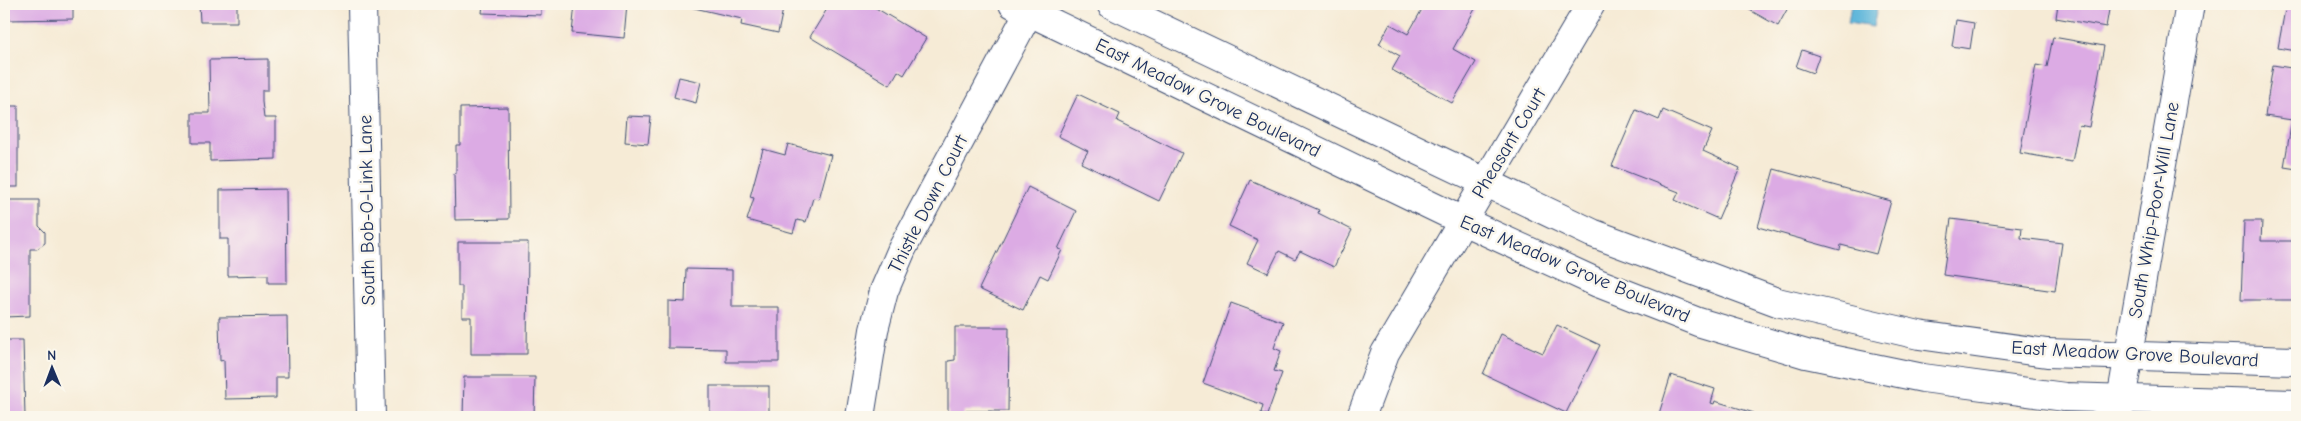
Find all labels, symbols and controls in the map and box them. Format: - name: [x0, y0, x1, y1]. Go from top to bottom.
- street label: East Meadow Grove Boulevard: [1092, 34, 1324, 162]
- street label: Pheasant Court: [1468, 84, 1551, 202]
- street label: South Whip-Poor-Will Lane: [2124, 100, 2184, 320]
- street label: South Bob-O-Link Lane: [354, 115, 380, 305]
- street label: Thistle Down Court: [884, 131, 973, 277]
- street label: East Meadow Grove Boulevard: [1457, 211, 1693, 327]
- street label: East Meadow Grove Boulevard: [2011, 337, 2259, 371]
- north arrow: [28, 344, 78, 394]
- text: N: [47, 347, 56, 364]

